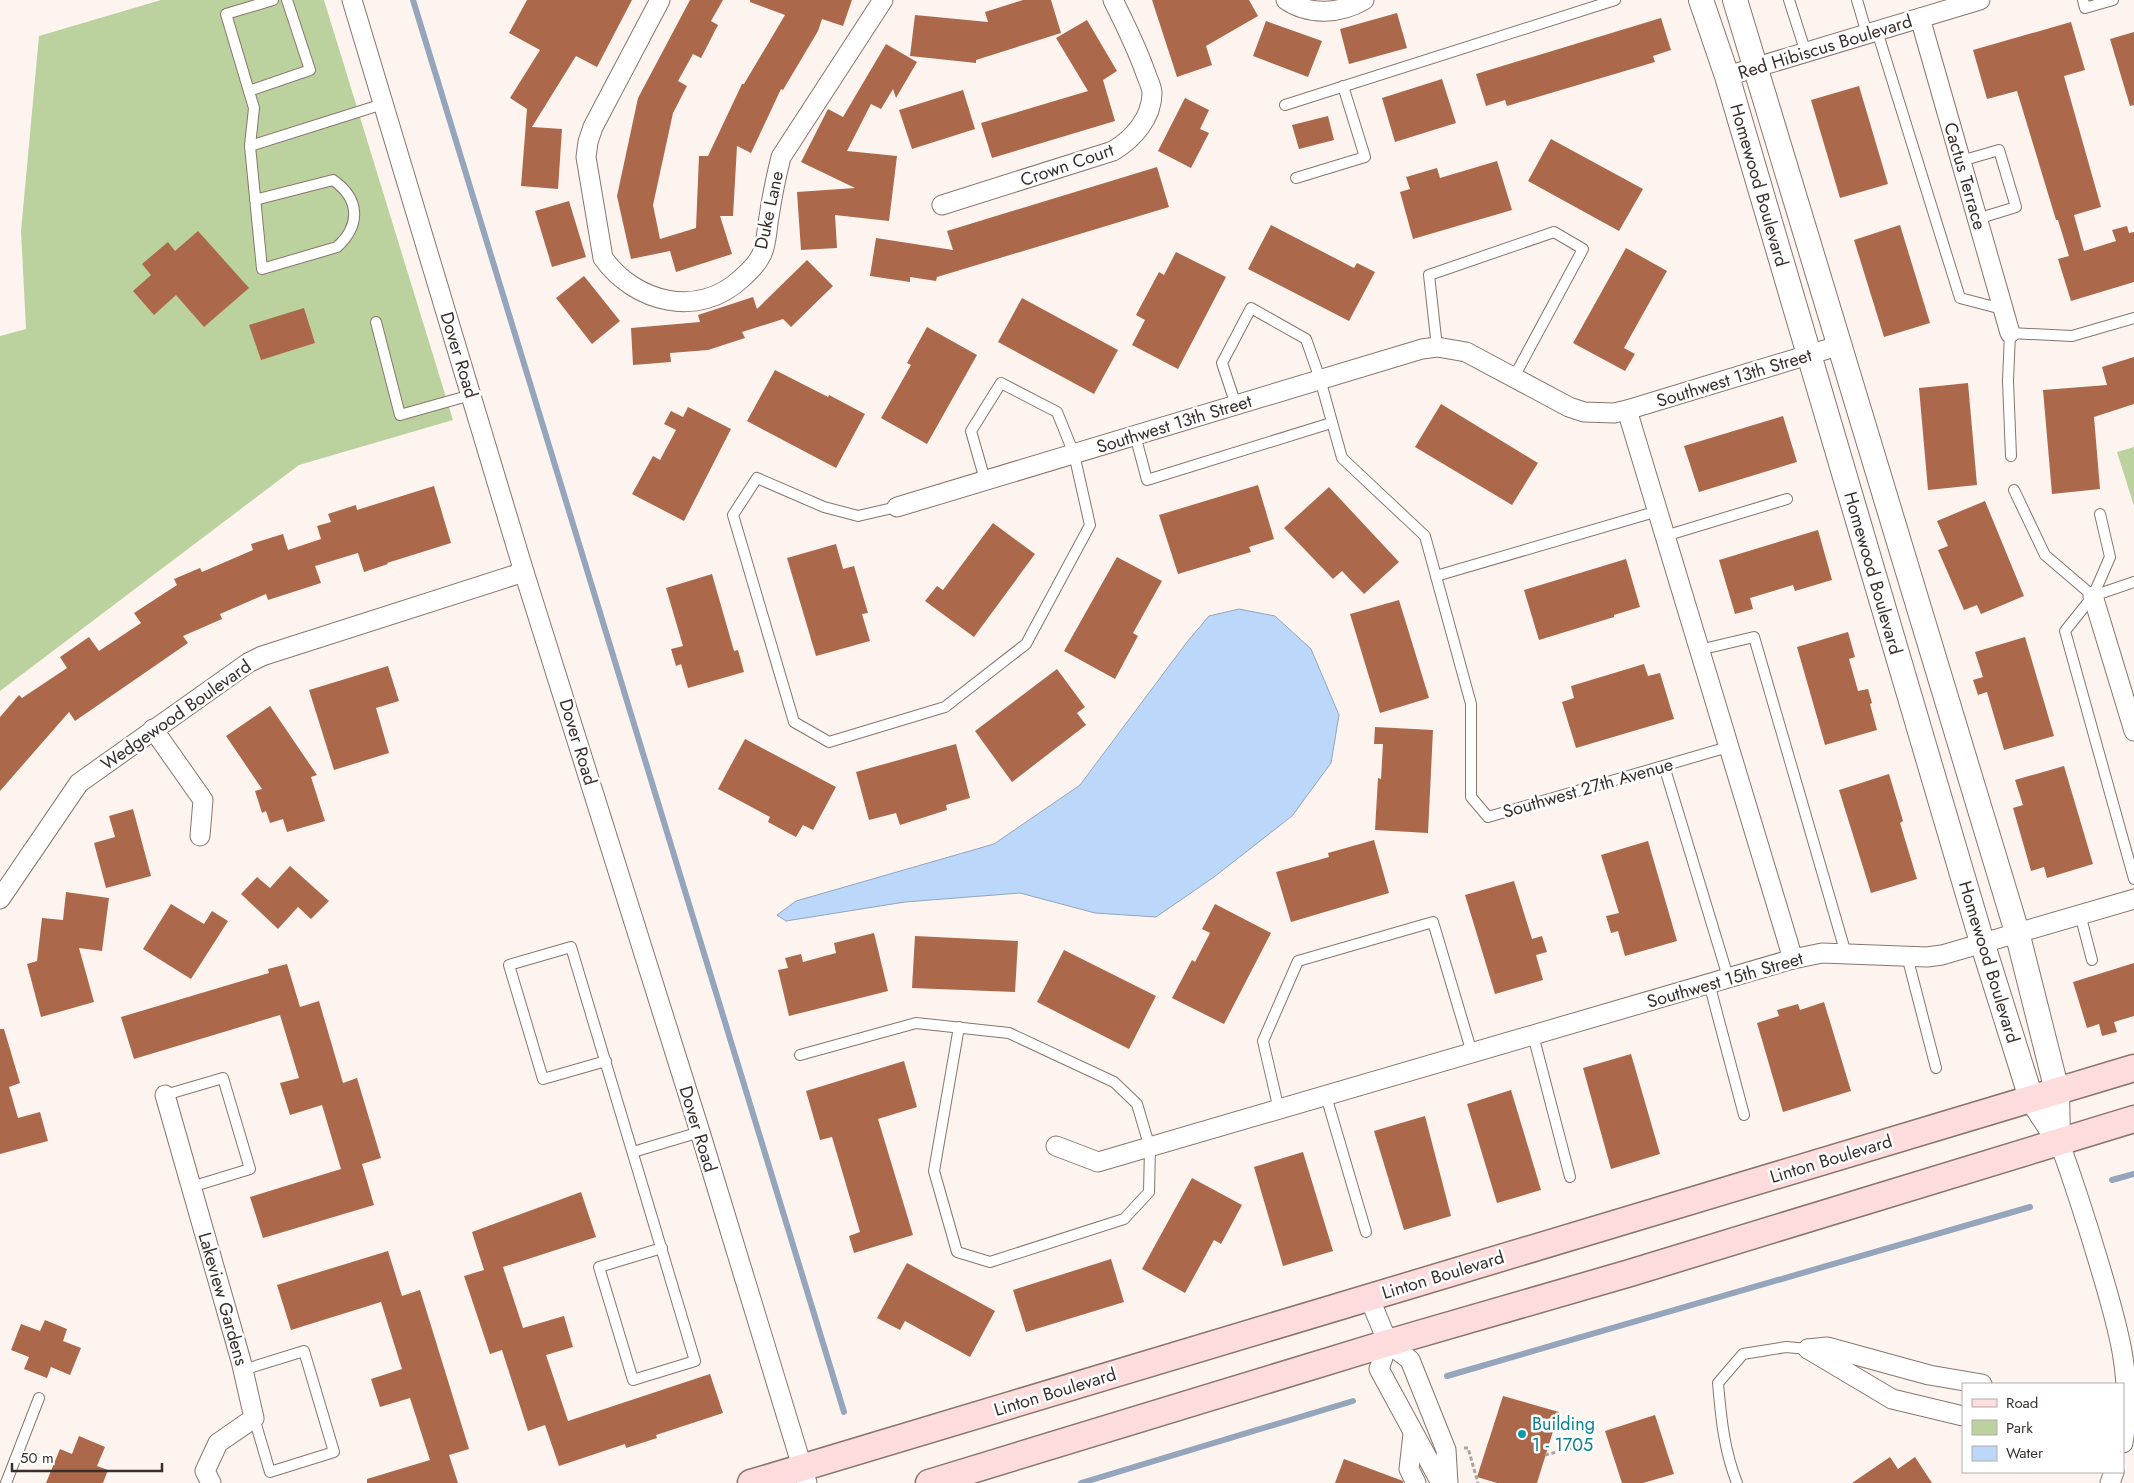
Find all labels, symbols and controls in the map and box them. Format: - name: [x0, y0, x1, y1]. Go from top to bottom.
- street label: Red Hibiscus Boulevard: [1735, 8, 1915, 86]
- street label: Homewood Boulevard: [1723, 100, 1795, 270]
- street label: Cactus Terrace: [1937, 119, 1993, 233]
- street label: Crown Court: [1017, 137, 1118, 193]
- street label: Duke Lane: [748, 168, 790, 252]
- street label: Dover Road: [434, 309, 484, 401]
- street label: Southwest 13th Street: [1653, 342, 1815, 414]
- street label: Southwest 13th Street: [1093, 388, 1255, 460]
- street label: Homewood Boulevard: [1837, 488, 1909, 658]
- street label: Wedgewood Boulevard: [96, 653, 256, 777]
- street label: Dover Road: [553, 696, 603, 788]
- street label: Southwest 27th Avenue: [1500, 751, 1676, 825]
- street label: Homewood Boulevard: [1952, 878, 2026, 1046]
- street label: Southwest 15th Street: [1644, 945, 1807, 1015]
- street label: Dover Road: [673, 1083, 723, 1175]
- street label: Linton Boulevard: [1767, 1128, 1895, 1190]
- street label: Lakeview Gardens: [192, 1229, 254, 1369]
- street label: Linton Boulevard: [1379, 1244, 1507, 1306]
- street label: Linton Boulevard: [991, 1361, 1119, 1423]
- legend: [1962, 1383, 2124, 1473]
- text: Road: [2006, 1392, 2038, 1414]
- place label: Building 1 - 1705: [1532, 1411, 1595, 1458]
- text: Park: [2006, 1417, 2033, 1439]
- marker: Building 1 - 1705: [1516, 1428, 1528, 1440]
- scale bar: [12, 1440, 162, 1472]
- text: Water: [2006, 1442, 2044, 1464]
- text: 50 m: [20, 1447, 54, 1469]

